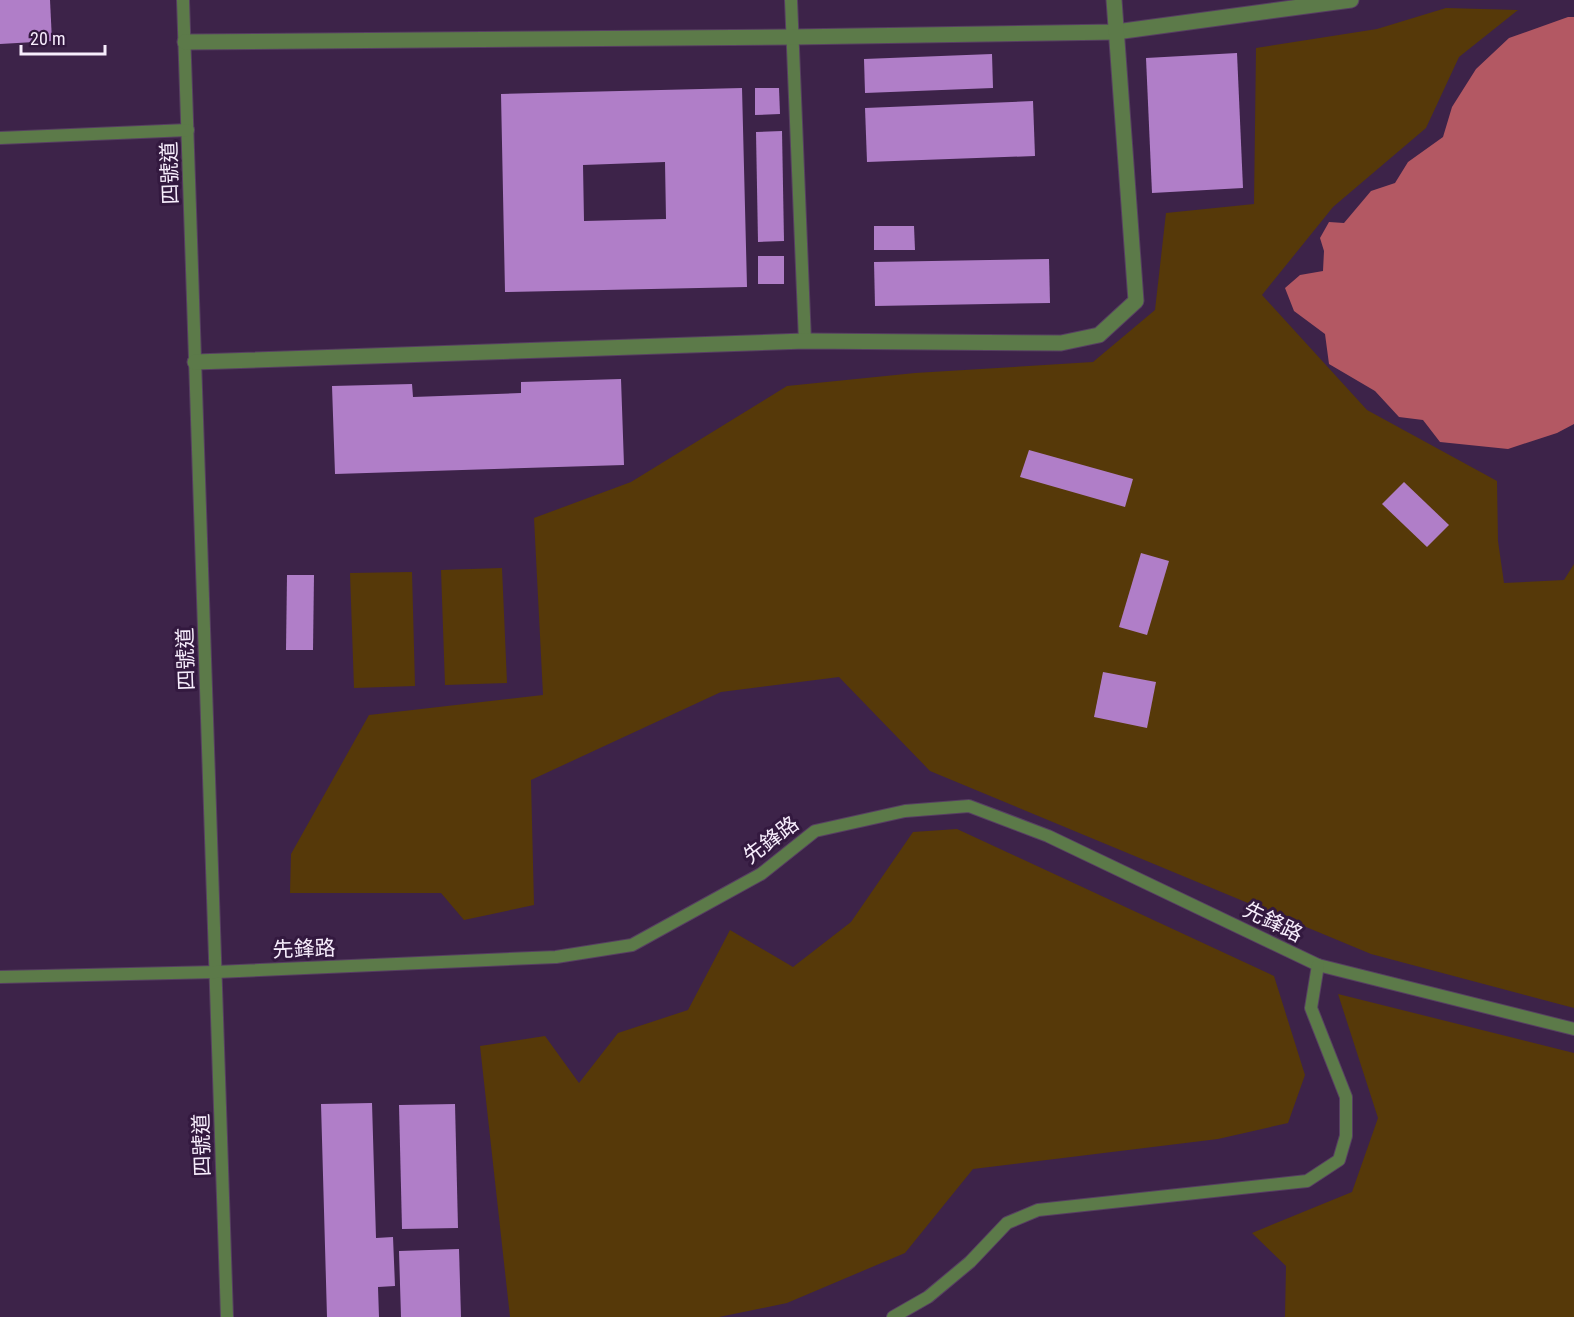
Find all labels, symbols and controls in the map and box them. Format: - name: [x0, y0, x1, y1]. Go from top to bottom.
- scale bar: [21, 18, 105, 56]
- text: 20 m: [30, 28, 65, 49]
- street label: 四號道: [157, 141, 183, 205]
- street label: 四號道: [173, 627, 199, 691]
- street label: 先鋒路: [739, 811, 803, 869]
- street label: 先鋒路: [1239, 897, 1307, 947]
- street label: 先鋒路: [272, 936, 336, 962]
- street label: 四號道: [189, 1113, 215, 1177]

